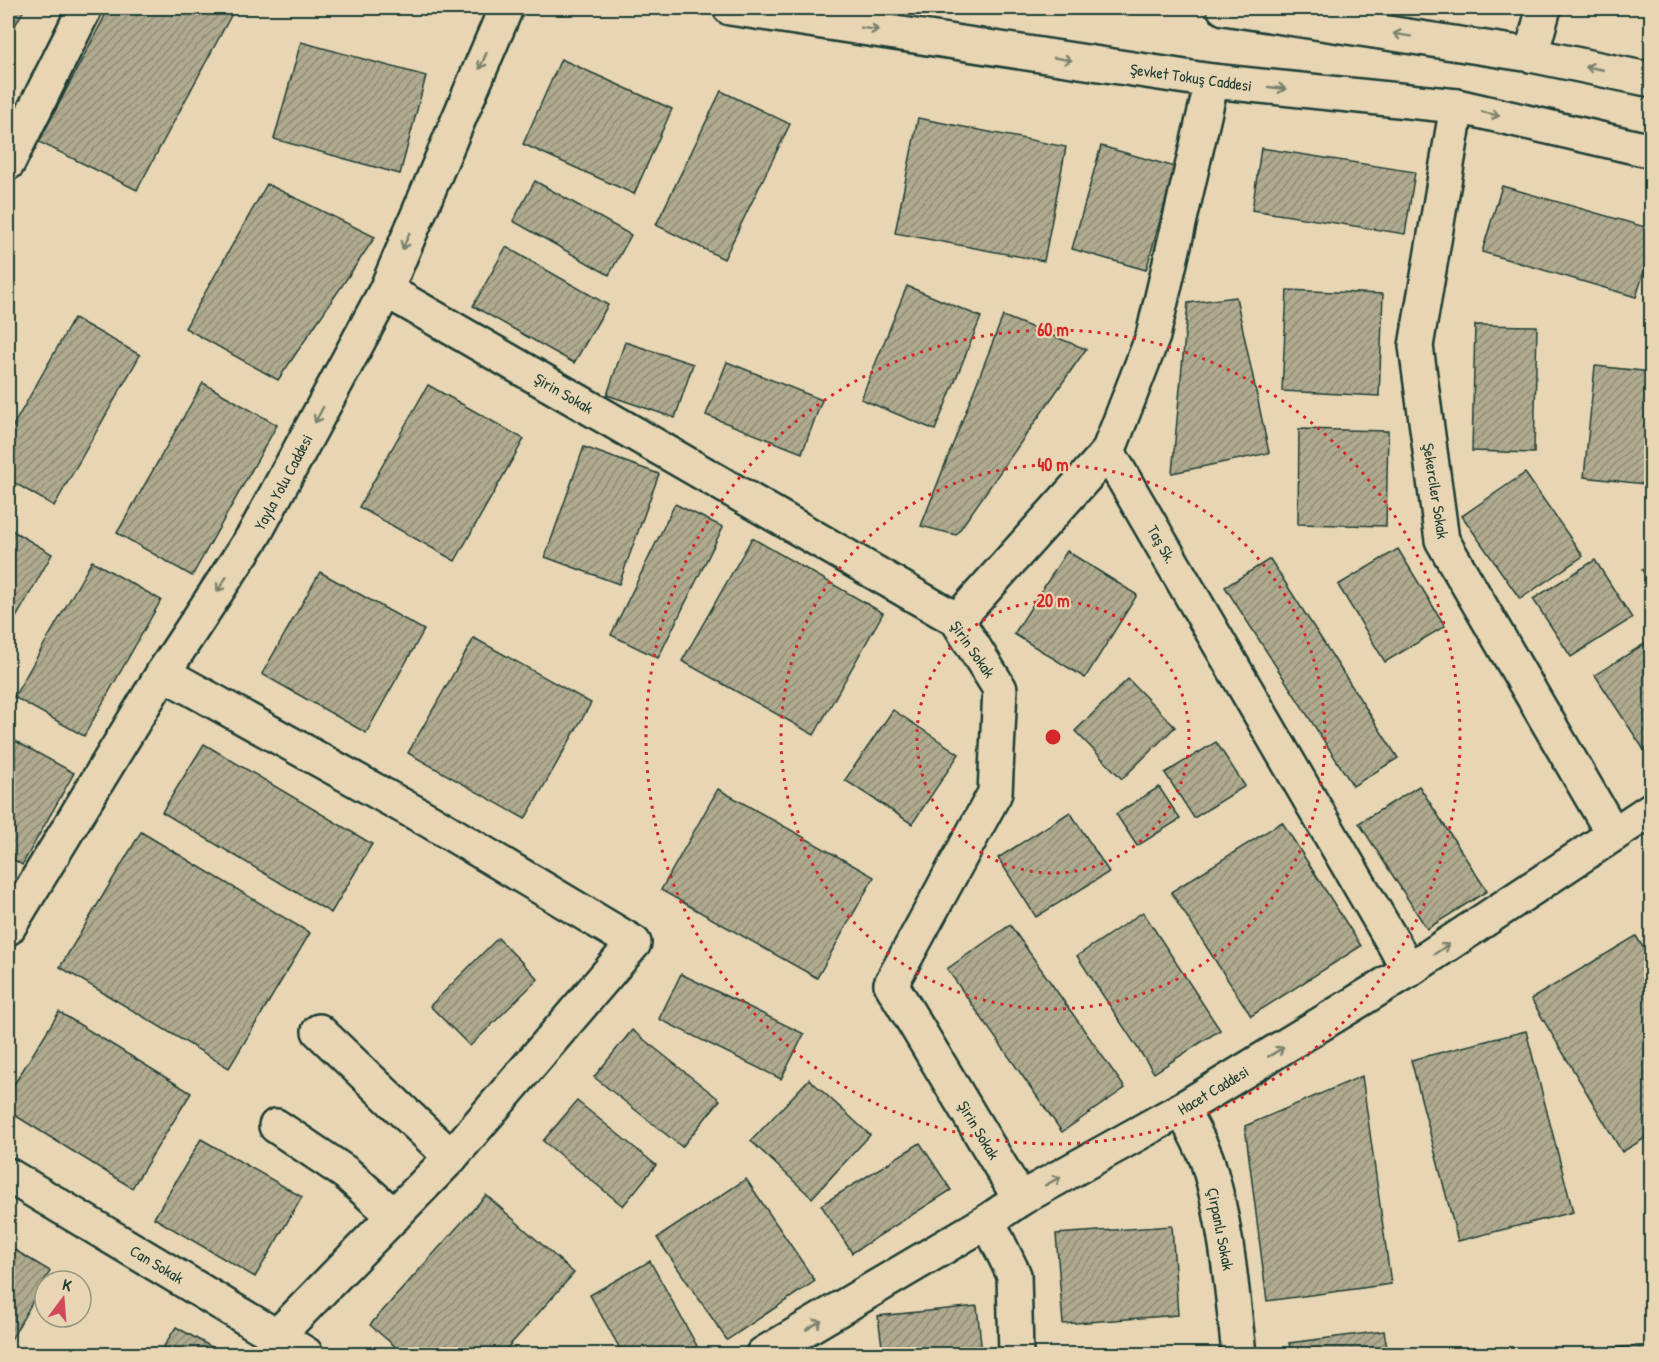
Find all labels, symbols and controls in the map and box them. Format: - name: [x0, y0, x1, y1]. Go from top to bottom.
- one-way arrow: [860, 24, 880, 35]
- one-way arrow: [1393, 30, 1412, 41]
- one-way arrow: [477, 52, 488, 70]
- one-way arrow: [1053, 53, 1073, 64]
- street label: Şevket Tokuş Caddesi: [1129, 58, 1253, 96]
- one-way arrow: [1585, 62, 1604, 73]
- one-way arrow: [1267, 83, 1287, 94]
- one-way arrow: [1481, 109, 1501, 120]
- one-way arrow: [400, 231, 411, 249]
- text: 60 m: [1037, 317, 1069, 342]
- street label: Şirin Sokak: [530, 367, 598, 419]
- one-way arrow: [313, 406, 325, 423]
- street label: Yayla Yolu Caddesi: [248, 430, 318, 534]
- street label: Şekerciler Sokak: [1418, 442, 1454, 541]
- text: 40 m: [1037, 452, 1069, 477]
- street label: Taş Sk.: [1142, 521, 1182, 567]
- one-way arrow: [216, 575, 228, 592]
- text: 20 m: [1037, 588, 1069, 613]
- street label: Şirin Sokak: [945, 616, 1001, 682]
- centre of rings: [1043, 727, 1063, 747]
- one-way arrow: [1433, 943, 1449, 955]
- one-way arrow: [1267, 1045, 1284, 1057]
- street label: Hacet Caddesi: [1173, 1060, 1253, 1120]
- street label: Şirin Sokak: [953, 1097, 1005, 1164]
- one-way arrow: [1043, 1175, 1061, 1186]
- street label: Çirpanlı Sokak: [1202, 1186, 1240, 1273]
- street label: Can Sokak: [126, 1239, 188, 1289]
- north arrow: [33, 1269, 93, 1329]
- text: K: [60, 1273, 75, 1296]
- one-way arrow: [805, 1318, 822, 1330]

